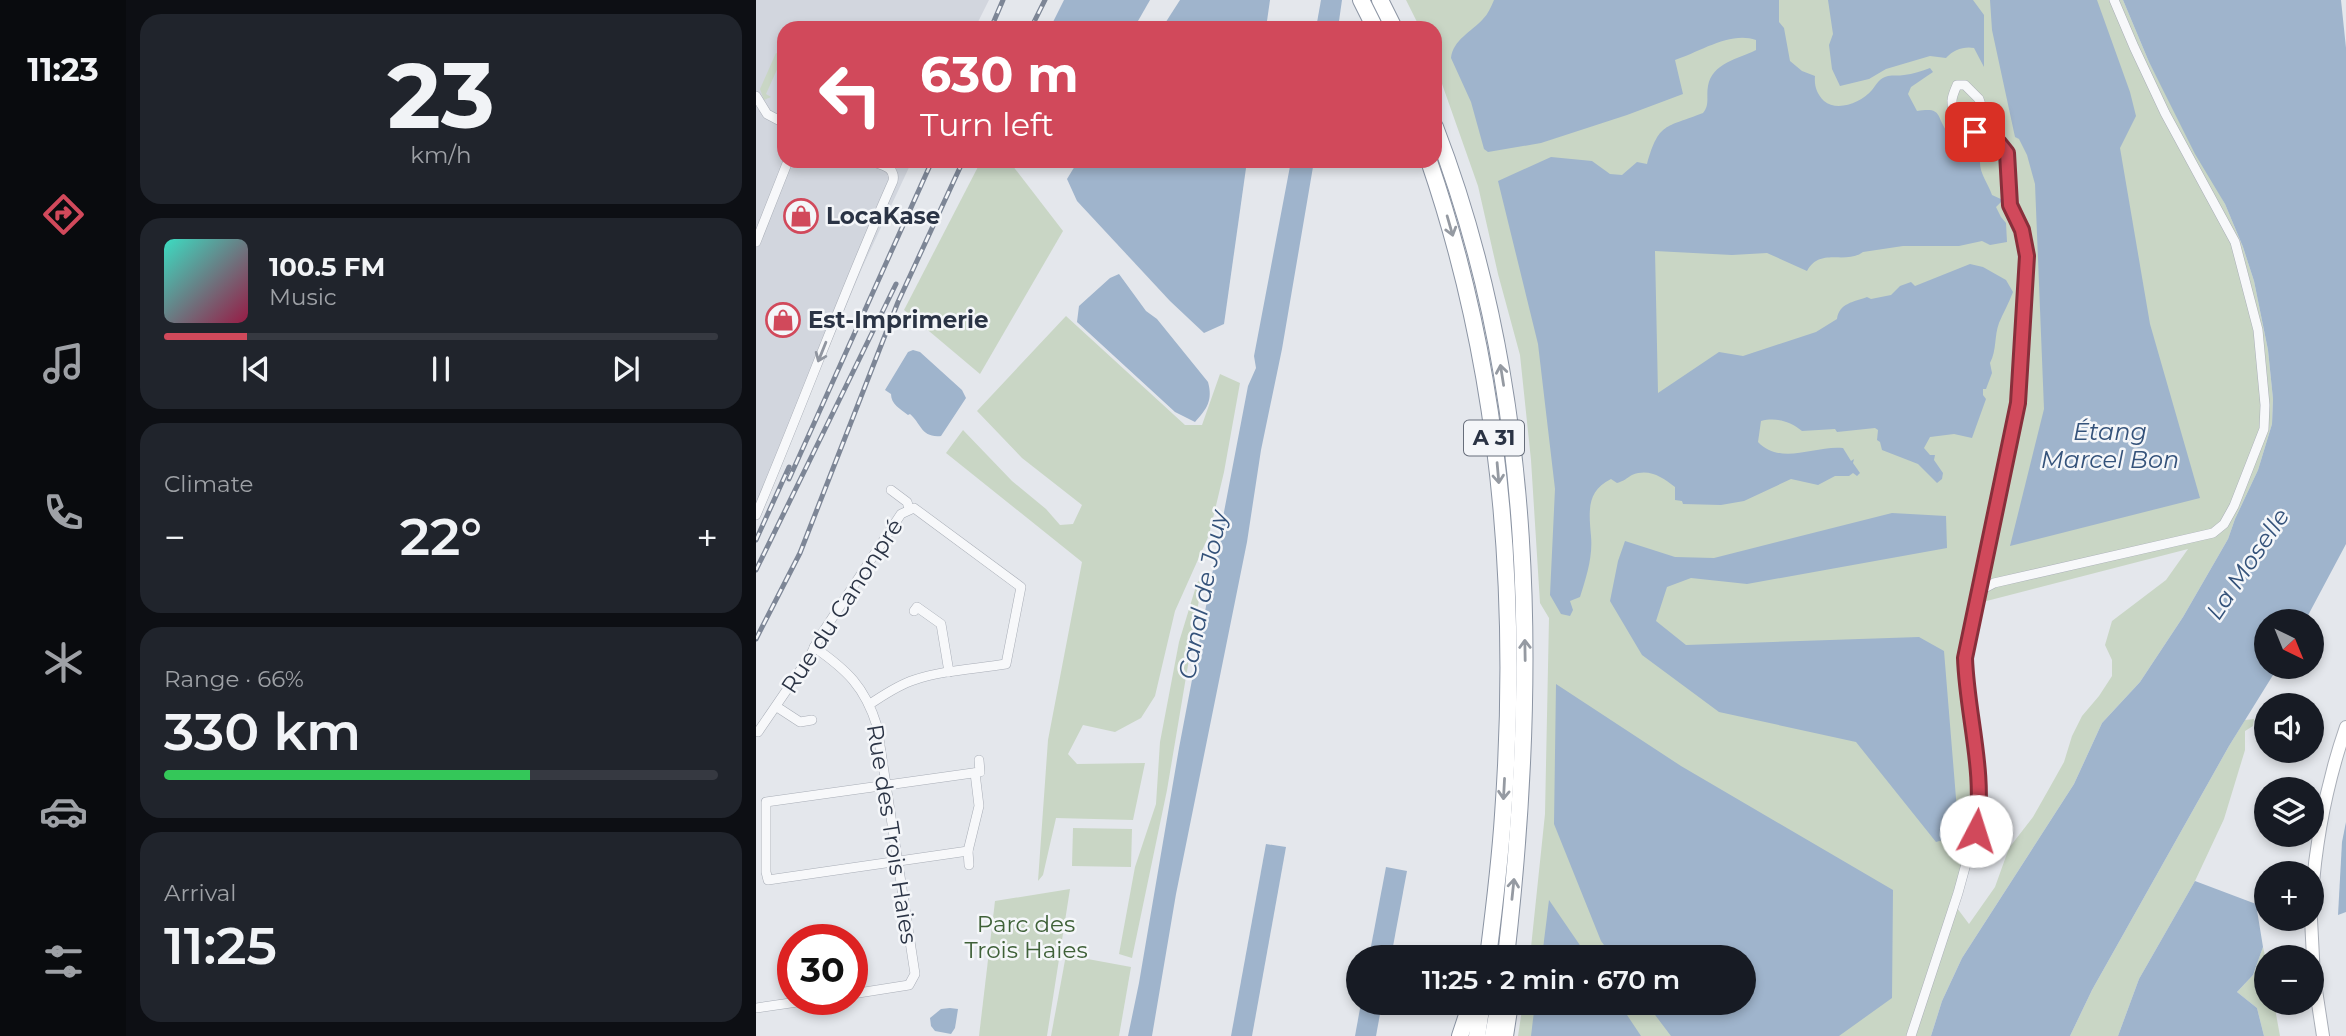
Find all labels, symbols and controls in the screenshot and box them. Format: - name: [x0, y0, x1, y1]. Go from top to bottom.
- text: 23: [387, 40, 495, 151]
- text: 630 m: [920, 45, 1079, 104]
- icon: left: [805, 49, 896, 140]
- text: 11:23: [27, 50, 99, 89]
- pin: [1945, 102, 2005, 162]
- text: Turn left: [920, 105, 1054, 144]
- icon: arrive: [1956, 113, 1994, 151]
- text: km/h: [410, 141, 472, 169]
- icon: directions: [39, 190, 88, 239]
- shop icon: LocaKase: [782, 197, 820, 235]
- place label: LocaKase: [826, 202, 940, 230]
- one-way arrow: [1445, 215, 1458, 237]
- text: 100.5 FM: [269, 251, 385, 283]
- text: Music: [269, 283, 337, 311]
- shop icon: Est-Imprimerie: [764, 301, 802, 339]
- place label: Est-Imprimerie: [808, 306, 989, 334]
- icon: music: [39, 339, 88, 388]
- one-way arrow: [815, 341, 828, 363]
- icon: previous: [237, 350, 275, 388]
- icon: pause: [422, 350, 460, 388]
- icon: next: [607, 350, 645, 388]
- one-way arrow: [1495, 364, 1508, 387]
- water label: Étang Marcel Bon: [2041, 417, 2179, 474]
- road number: A 31: [1464, 420, 1524, 456]
- one-way arrow: [1492, 461, 1505, 484]
- text: Climate: [164, 470, 253, 498]
- icon: phone: [39, 488, 88, 537]
- water label: La Moselle: [2200, 503, 2295, 625]
- text: 22°: [400, 505, 482, 568]
- water label: Canal de Jouy: [1172, 506, 1233, 682]
- street label: Rue du Canonpré: [775, 513, 909, 699]
- text: −: [164, 514, 186, 561]
- text: +: [696, 514, 718, 561]
- north arrow: [2254, 609, 2324, 679]
- map controls: [2254, 609, 2324, 1015]
- icon: climate: [39, 638, 88, 687]
- one-way arrow: [1518, 639, 1532, 662]
- text: Range · 66%: [164, 665, 304, 693]
- button: sound: [2254, 693, 2324, 763]
- text: 330 km: [164, 700, 361, 763]
- street label: Rue des Trois Haies: [861, 722, 923, 946]
- one-way arrow: [1498, 777, 1511, 800]
- button: layers: [2254, 777, 2324, 847]
- icon: car: [39, 787, 88, 836]
- position arrow: [1939, 794, 2013, 868]
- button: +: [2254, 861, 2324, 931]
- text: Arrival: [164, 879, 237, 907]
- one-way arrow: [1507, 879, 1520, 901]
- park label: Parc des Trois Haies: [964, 910, 1088, 964]
- text: 11:25: [164, 914, 277, 977]
- speed limit sign: 30: [777, 924, 868, 1015]
- icon: filters: [39, 937, 88, 986]
- button: −: [2254, 945, 2324, 1015]
- text: 11:25 · 2 min · 670 m: [1422, 964, 1680, 996]

